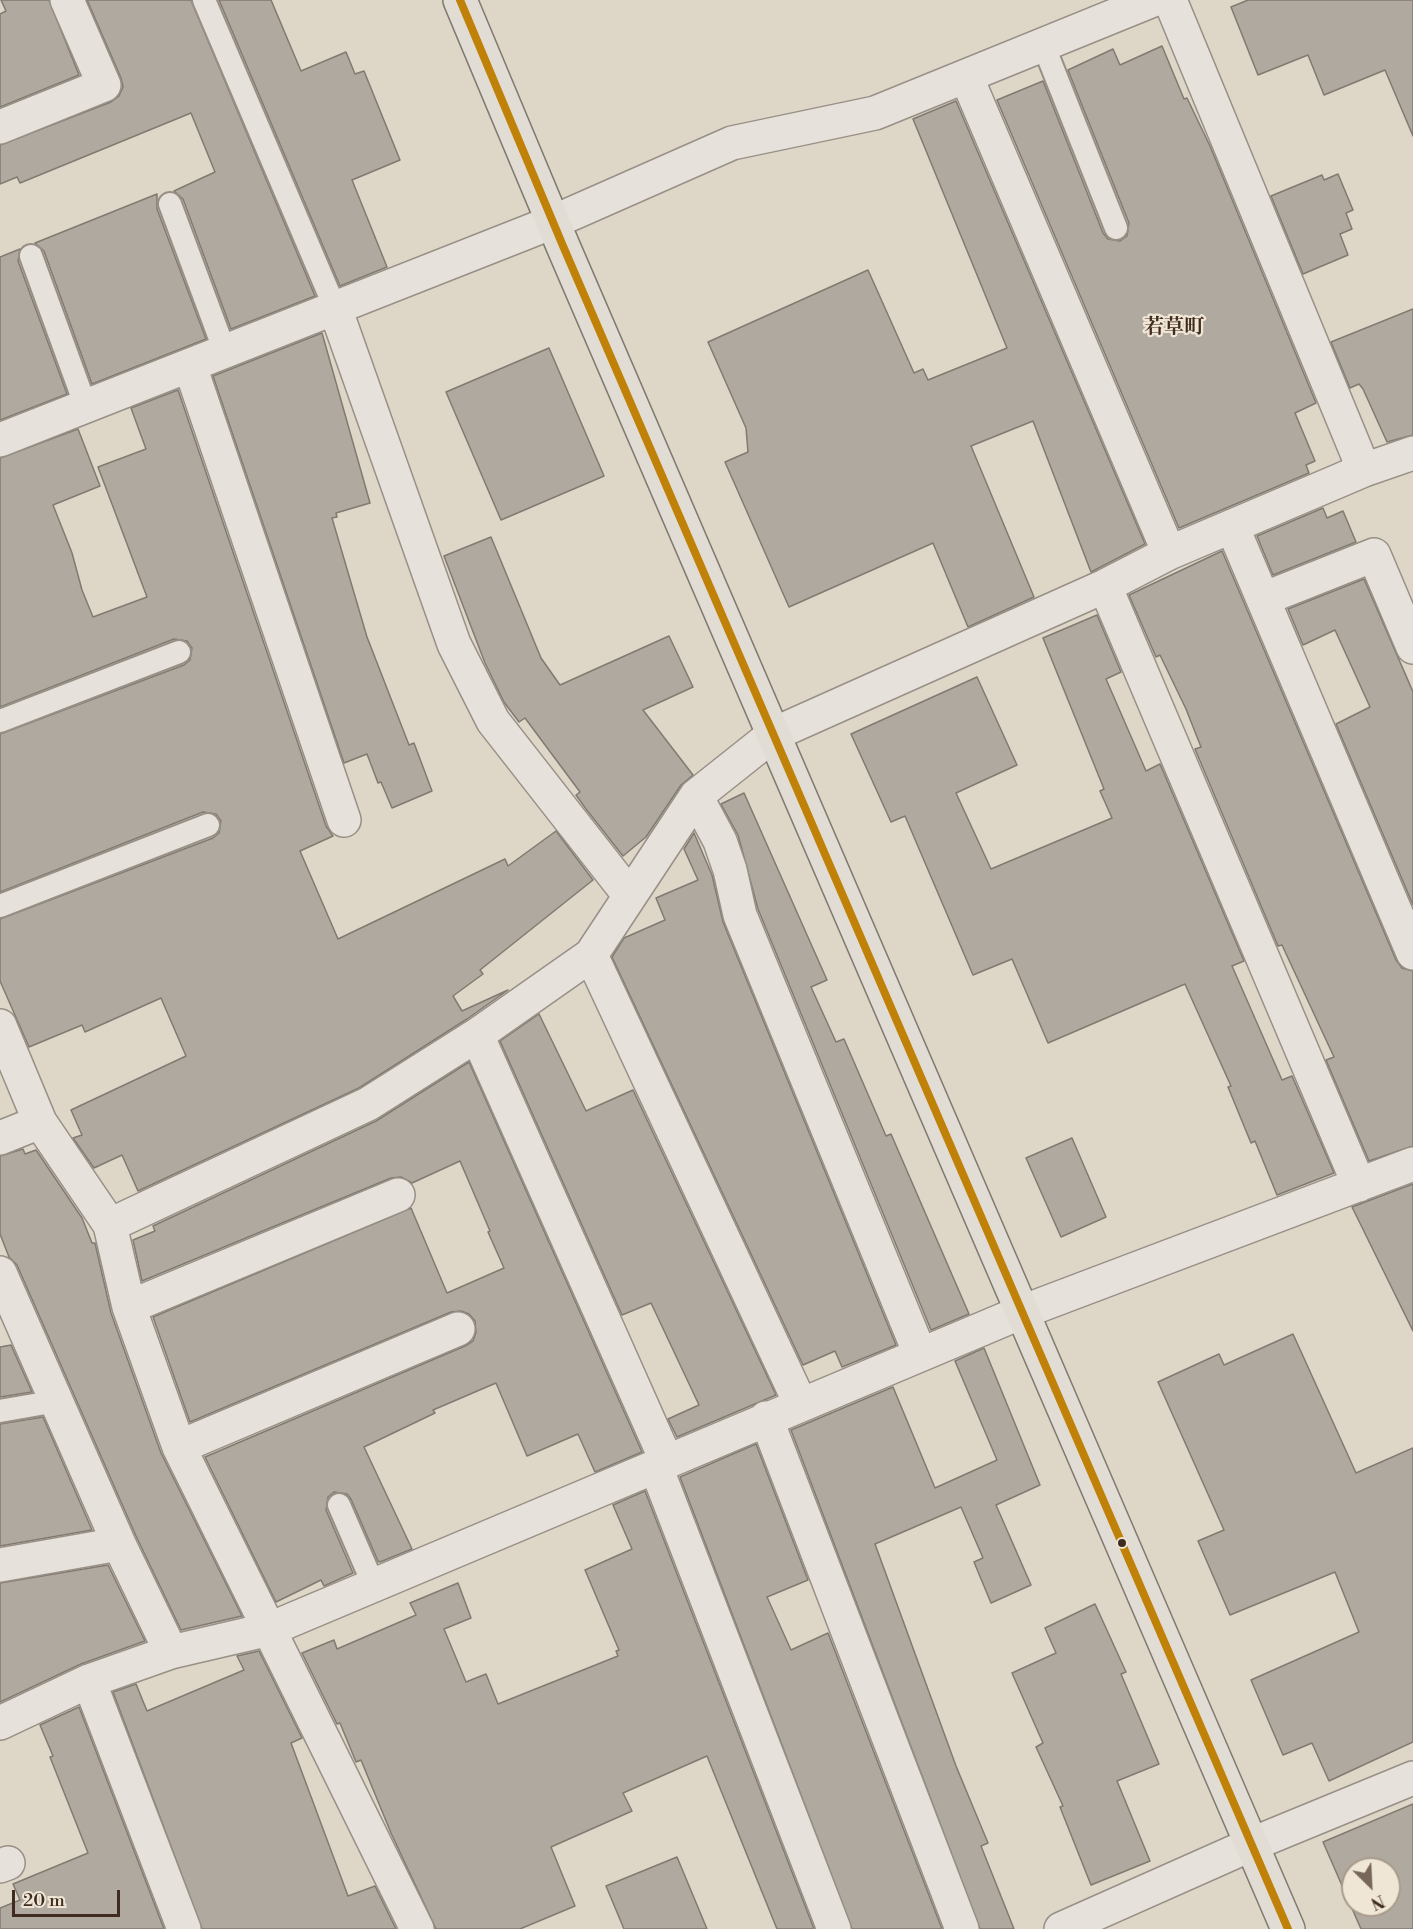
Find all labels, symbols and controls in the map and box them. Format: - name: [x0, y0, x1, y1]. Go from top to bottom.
- district label: 若草町: [1144, 316, 1204, 340]
- unlabelled marker: [1116, 1537, 1128, 1549]
- north arrow: [1341, 1857, 1401, 1917]
- scale bar: [15, 1878, 123, 1916]
- text: 20 m: [23, 1889, 65, 1912]
- text: N: [1368, 1890, 1387, 1913]

